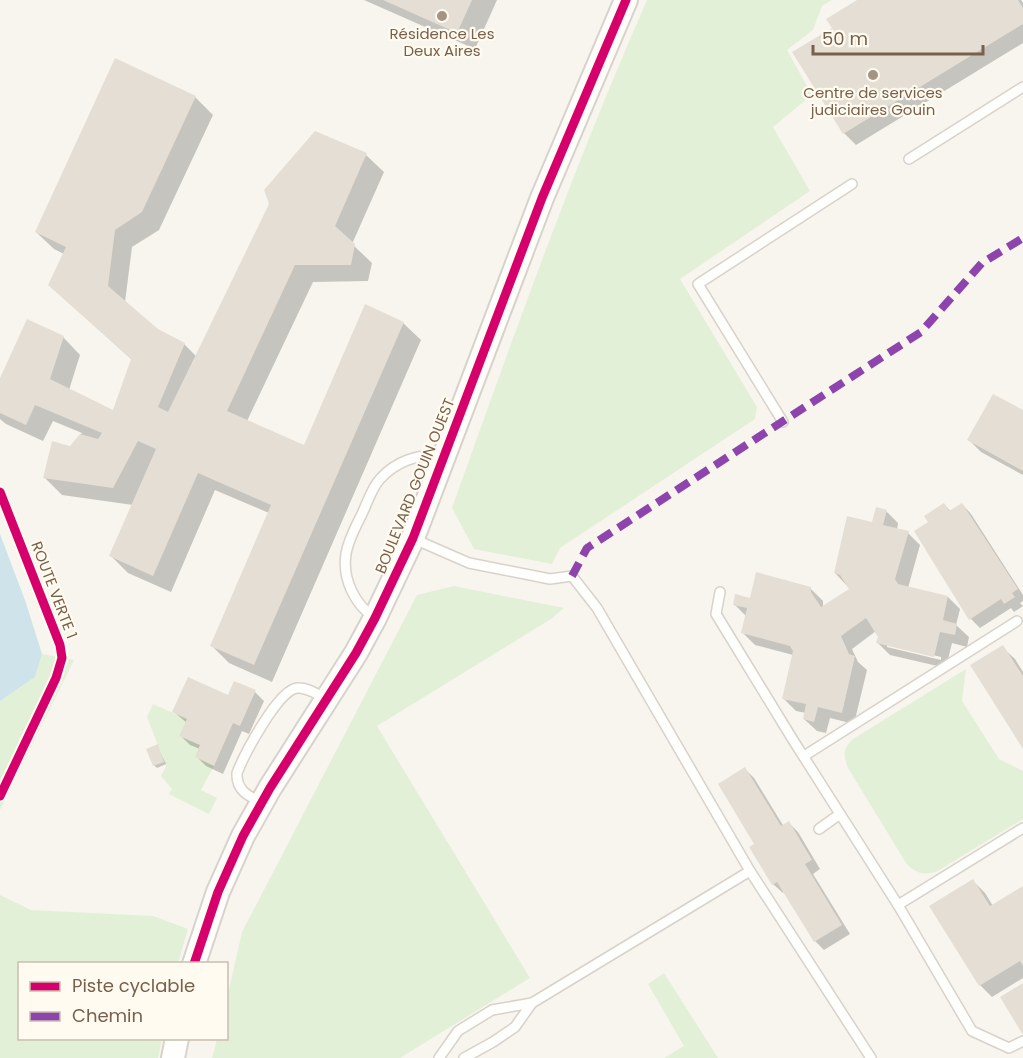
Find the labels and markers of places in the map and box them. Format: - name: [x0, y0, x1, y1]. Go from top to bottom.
- marker: Résidence Les Deux Aires: [435, 9, 449, 23]
- place label: Résidence Les Deux Aires: [389, 23, 495, 61]
- marker: Centre de services judiciaires Gouin: [866, 68, 880, 82]
- place label: Centre de services judiciaires Gouin: [803, 82, 943, 120]

